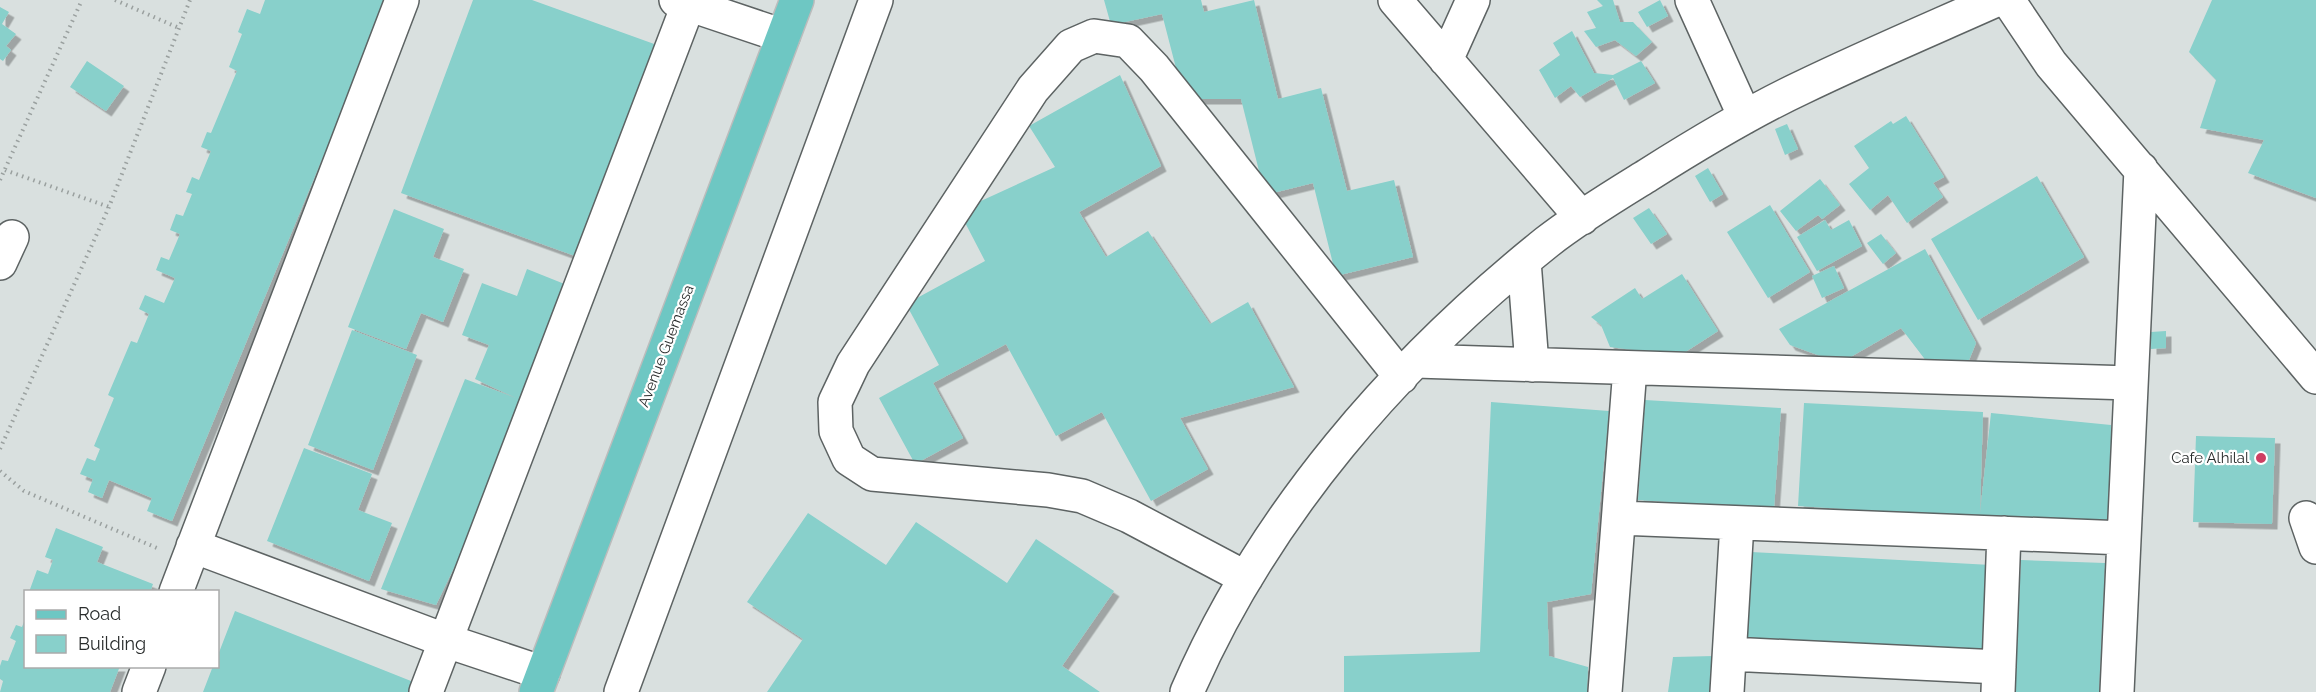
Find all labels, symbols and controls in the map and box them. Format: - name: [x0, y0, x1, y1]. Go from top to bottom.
- street label: Avenue Guemassa: [634, 282, 698, 410]
- place label: Cafe Alhilal: [2171, 449, 2250, 467]
- marker: Cafe Alhilal: [2254, 451, 2268, 465]
- legend: [24, 590, 219, 668]
- text: Road: [78, 603, 121, 624]
- text: Building: [78, 633, 146, 654]

